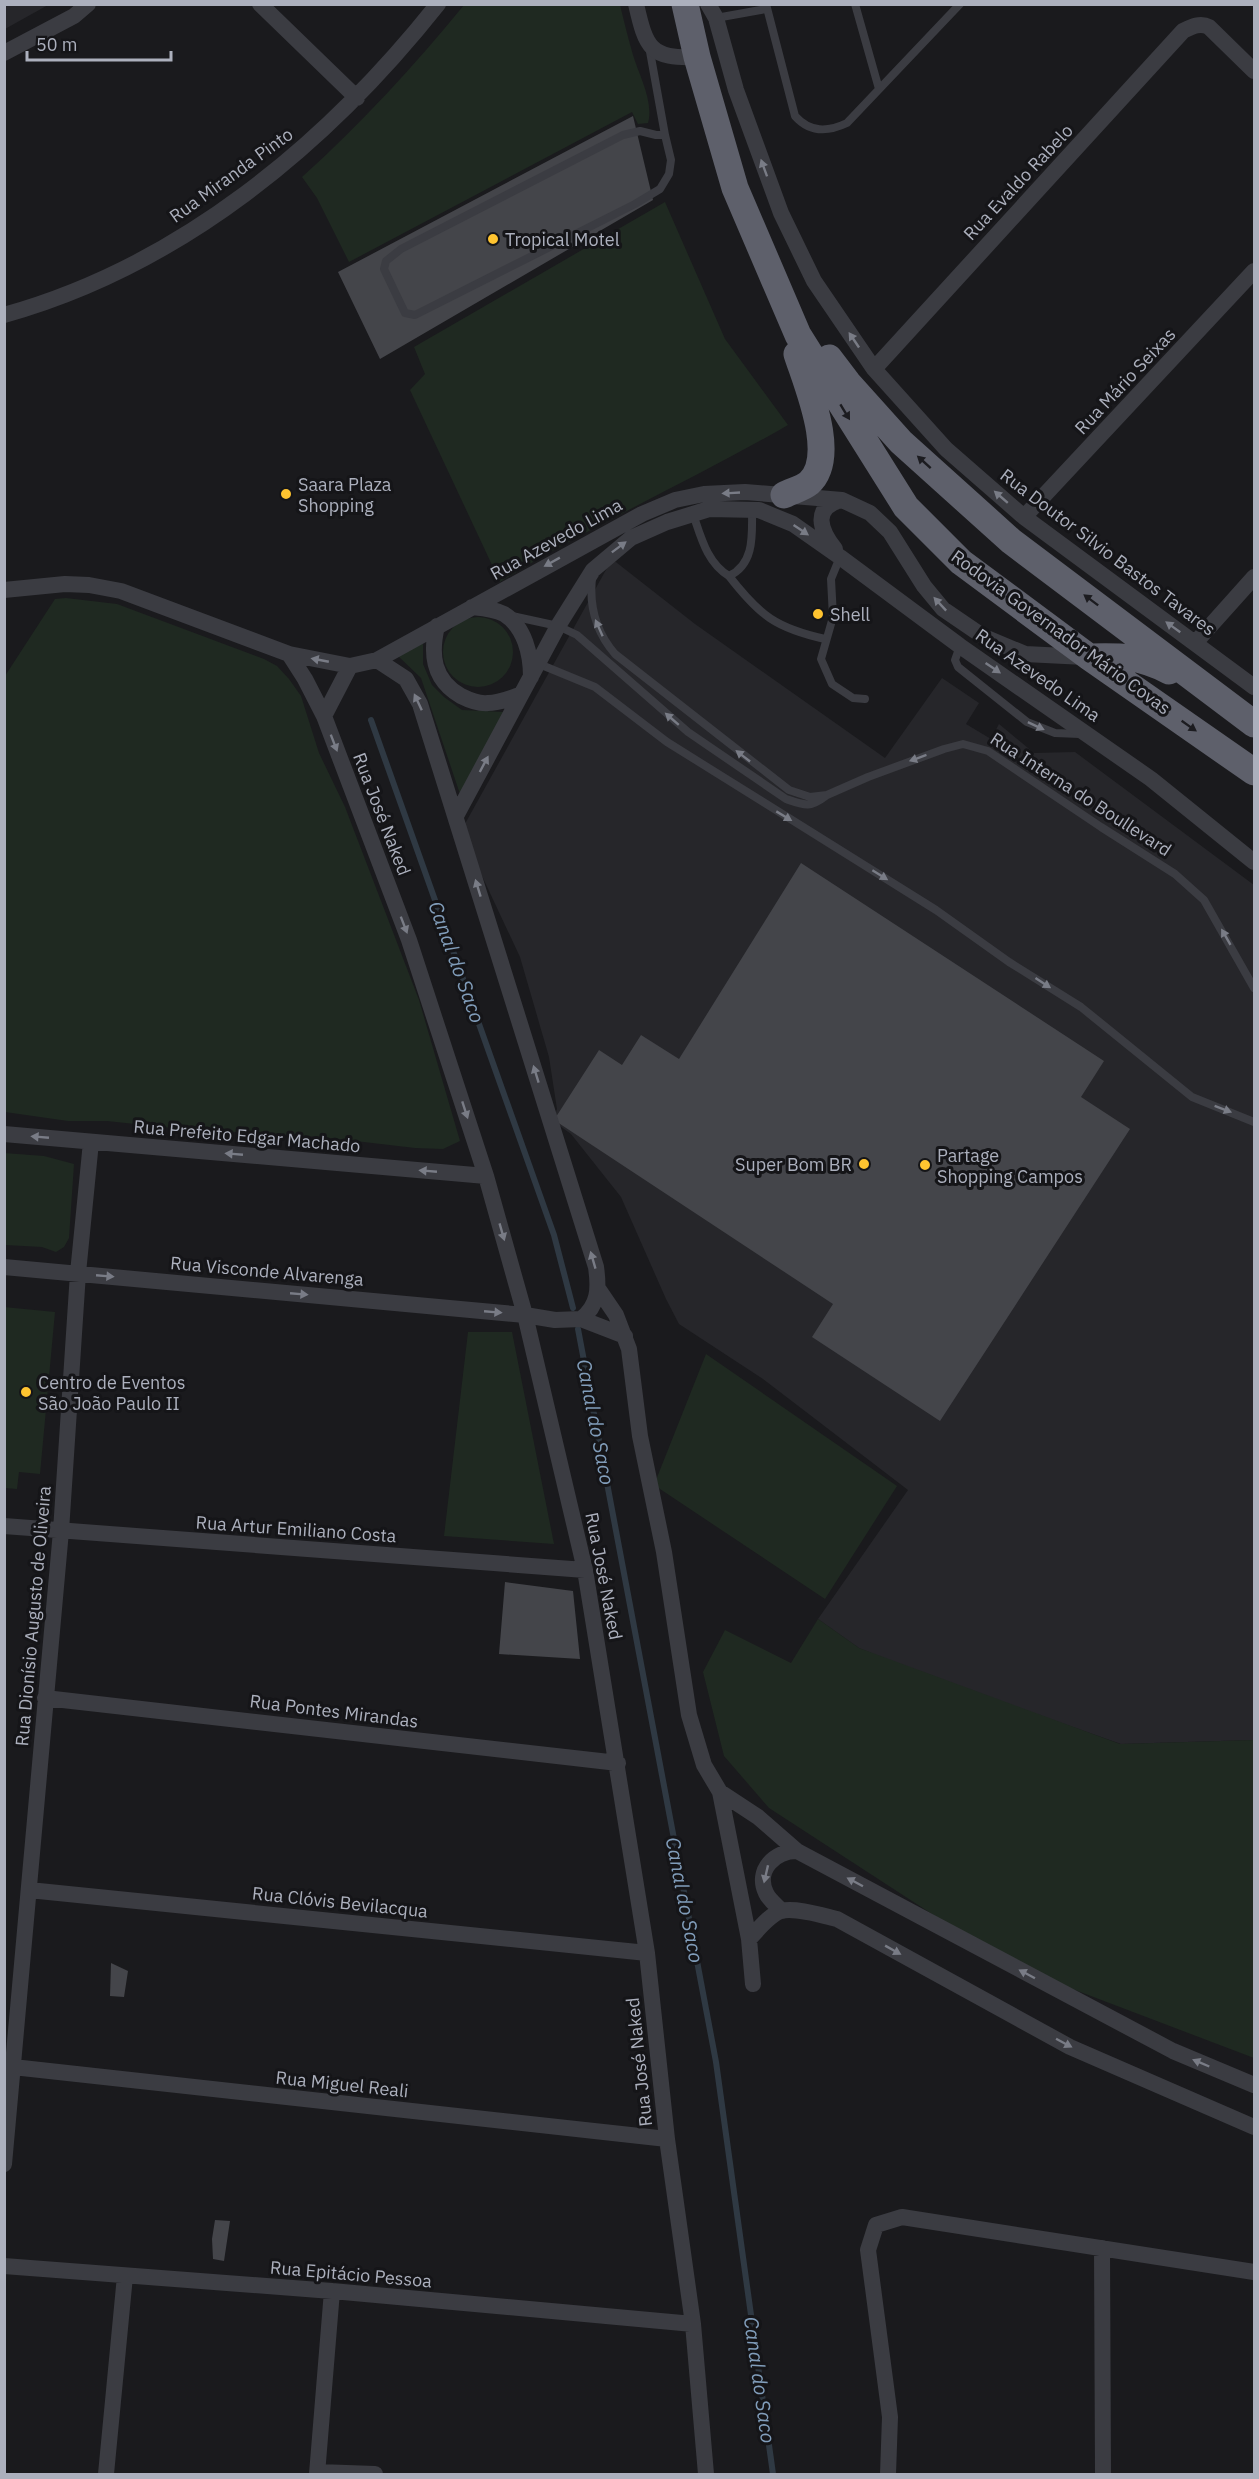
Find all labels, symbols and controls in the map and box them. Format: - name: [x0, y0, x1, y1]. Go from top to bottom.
- scale bar: [27, 24, 171, 62]
- text: 50 m: [36, 33, 78, 56]
- street label: Rua Evaldo Rabelo: [958, 119, 1078, 245]
- street label: Rua Miranda Pinto: [165, 122, 297, 228]
- one-way arrow: [759, 159, 769, 177]
- place label: Tropical Motel: [505, 228, 620, 251]
- marker: Tropical Motel: [486, 232, 500, 246]
- street label: Rua Mário Seixas: [1070, 323, 1180, 439]
- one-way arrow: [849, 332, 860, 348]
- one-way arrow: [839, 404, 850, 420]
- one-way arrow: [917, 455, 932, 469]
- street label: Rua Doutor Silvio Bastos Tavares: [996, 463, 1220, 641]
- place label: Saara Plaza Shopping: [298, 473, 392, 517]
- marker: Saara Plaza Shopping: [279, 487, 293, 501]
- one-way arrow: [722, 488, 741, 497]
- one-way arrow: [994, 491, 1009, 504]
- street label: Rua Azevedo Lima: [486, 493, 626, 585]
- one-way arrow: [793, 524, 809, 535]
- one-way arrow: [610, 541, 626, 553]
- street label: Rodovia Governador Mário Covas: [947, 545, 1175, 719]
- one-way arrow: [543, 557, 560, 567]
- one-way arrow: [1083, 594, 1099, 606]
- one-way arrow: [934, 597, 947, 612]
- place label: Shell: [830, 603, 870, 626]
- marker: Shell: [811, 607, 825, 621]
- one-way arrow: [594, 619, 603, 637]
- one-way arrow: [1166, 622, 1181, 634]
- street label: Rua Azevedo Lima: [971, 623, 1105, 727]
- one-way arrow: [311, 655, 330, 664]
- one-way arrow: [985, 662, 1001, 674]
- one-way arrow: [414, 694, 423, 711]
- one-way arrow: [665, 713, 680, 726]
- one-way arrow: [1181, 720, 1197, 731]
- one-way arrow: [1027, 722, 1044, 731]
- street label: Rua Interna do Boullevard: [986, 727, 1176, 861]
- one-way arrow: [330, 734, 339, 752]
- street label: Rua José Naked: [348, 749, 416, 879]
- one-way arrow: [735, 750, 751, 763]
- one-way arrow: [909, 753, 927, 763]
- one-way arrow: [479, 756, 488, 773]
- one-way arrow: [776, 810, 792, 821]
- one-way arrow: [872, 870, 888, 881]
- one-way arrow: [473, 879, 482, 897]
- water label: Canal do Saco: [422, 897, 492, 1027]
- one-way arrow: [399, 916, 409, 934]
- one-way arrow: [1221, 928, 1231, 945]
- one-way arrow: [1035, 978, 1051, 989]
- one-way arrow: [531, 1065, 540, 1083]
- one-way arrow: [461, 1101, 470, 1119]
- one-way arrow: [1214, 1105, 1232, 1115]
- street label: Rua Prefeito Edgar Machado: [133, 1115, 361, 1157]
- one-way arrow: [30, 1133, 49, 1142]
- place label: Partage Shopping Campos: [937, 1144, 1083, 1188]
- one-way arrow: [224, 1149, 243, 1159]
- place label: Super Bom BR: [735, 1153, 852, 1176]
- marker: Super Bom BR: [857, 1157, 871, 1171]
- marker: Partage Shopping Campos: [918, 1158, 932, 1172]
- one-way arrow: [419, 1166, 438, 1176]
- one-way arrow: [498, 1223, 507, 1241]
- street label: Rua Visconde Alvarenga: [169, 1251, 365, 1291]
- one-way arrow: [588, 1251, 597, 1269]
- one-way arrow: [95, 1271, 114, 1281]
- one-way arrow: [289, 1289, 308, 1299]
- one-way arrow: [483, 1307, 502, 1317]
- water label: Canal do Saco: [571, 1357, 621, 1487]
- place label: Centro de Eventos São João Paulo II: [38, 1371, 185, 1415]
- marker: Centro de Eventos São João Paulo II: [19, 1385, 33, 1399]
- street label: Rua Dionísio Augusto de Oliveira: [10, 1485, 56, 1747]
- street label: Rua José Naked: [580, 1510, 628, 1642]
- street label: Rua Artur Emiliano Costa: [195, 1511, 398, 1548]
- street label: Rua Pontes Mirandas: [248, 1689, 420, 1733]
- water label: Canal do Saco: [660, 1835, 710, 1965]
- one-way arrow: [760, 1865, 770, 1883]
- one-way arrow: [846, 1877, 863, 1887]
- street label: Rua Clóvis Bevilacqua: [251, 1881, 429, 1923]
- one-way arrow: [885, 1945, 902, 1955]
- one-way arrow: [1018, 1969, 1035, 1979]
- street label: Rua José Naked: [621, 1996, 657, 2128]
- one-way arrow: [1056, 2039, 1073, 2048]
- one-way arrow: [1191, 2058, 1209, 2068]
- street label: Rua Miguel Reali: [274, 2066, 410, 2102]
- street label: Rua Epitácio Pessoa: [269, 2255, 433, 2293]
- water label: Canal do Saco: [738, 2315, 782, 2445]

